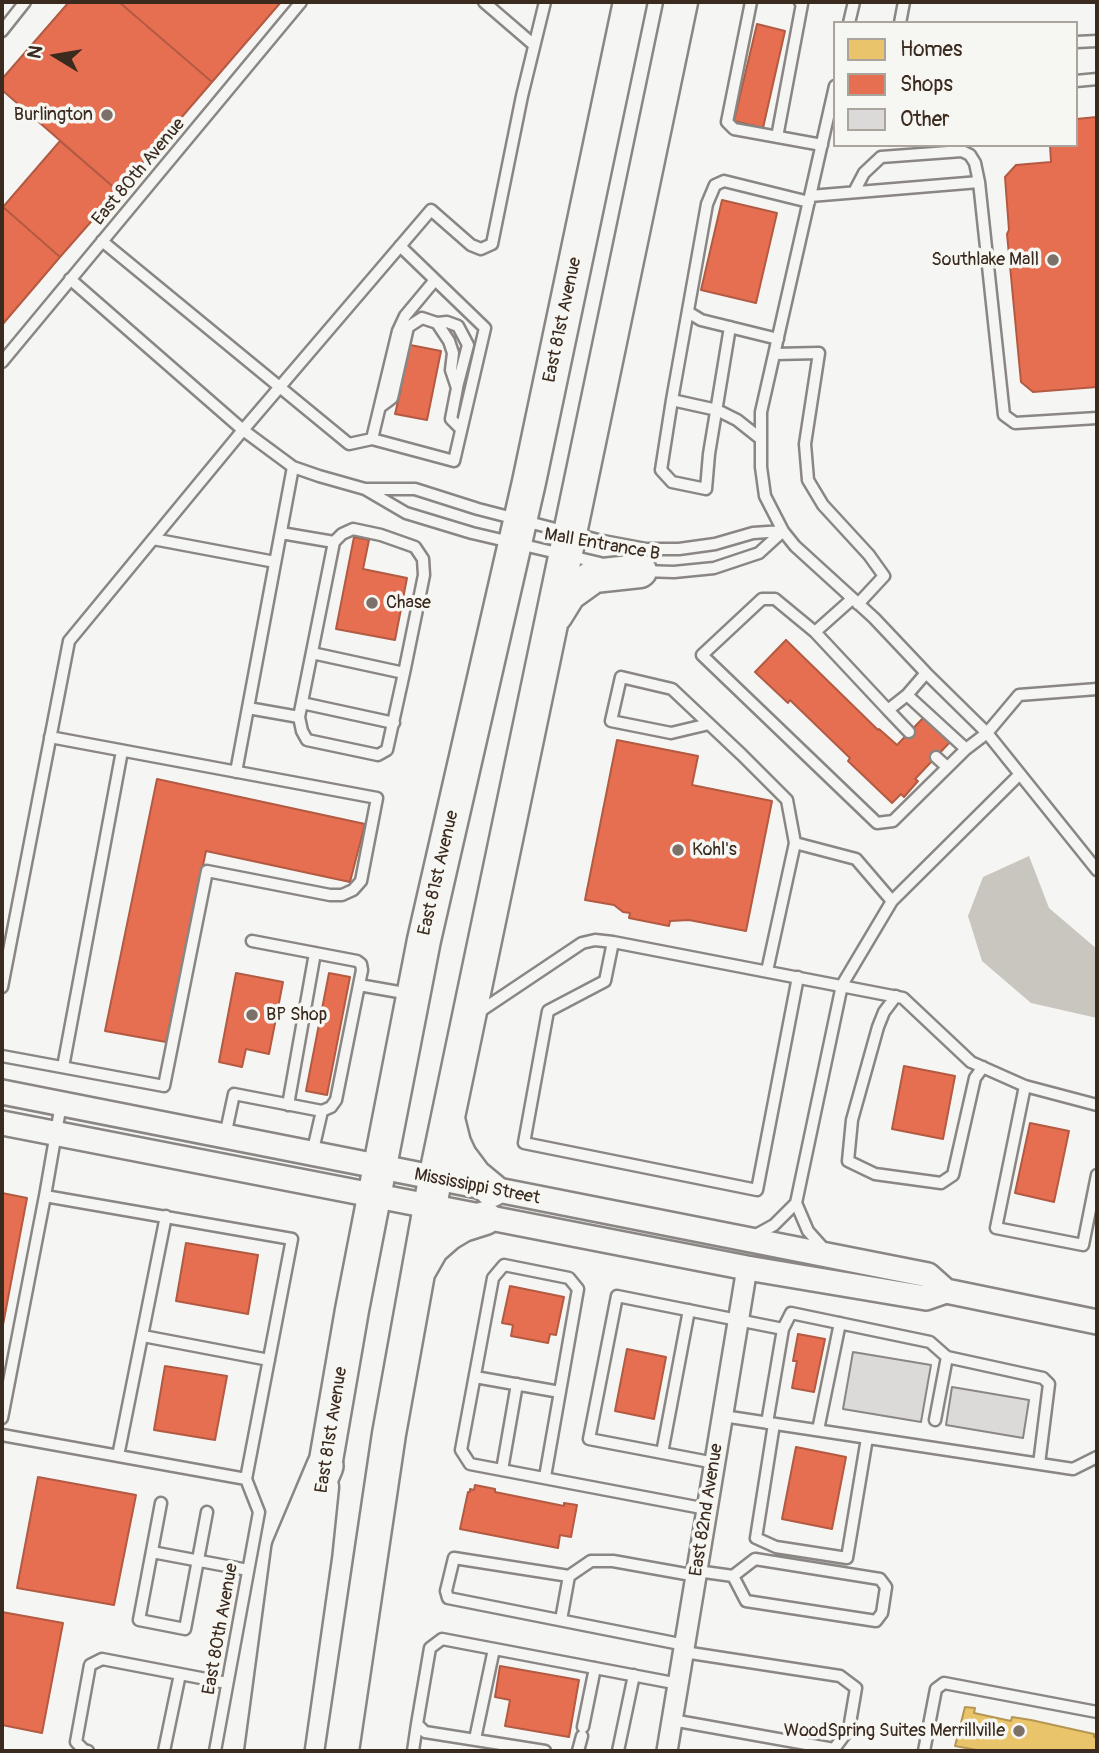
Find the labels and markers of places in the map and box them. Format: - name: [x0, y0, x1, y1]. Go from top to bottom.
- place label: Burlington: [14, 104, 93, 126]
- marker: Burlington: [99, 107, 115, 123]
- place label: Southlake Mall: [931, 249, 1039, 271]
- marker: Southlake Mall: [1045, 252, 1061, 268]
- place label: Chase: [386, 592, 431, 614]
- marker: Chase: [364, 595, 380, 611]
- place label: Kohl's: [692, 839, 737, 861]
- marker: Kohl's: [670, 842, 686, 858]
- place label: BP Shop: [266, 1004, 327, 1026]
- marker: BP Shop: [244, 1007, 260, 1023]
- place label: WoodSpring Suites Merrillville: [784, 1720, 1005, 1742]
- marker: WoodSpring Suites Merrillville: [1011, 1723, 1027, 1739]

